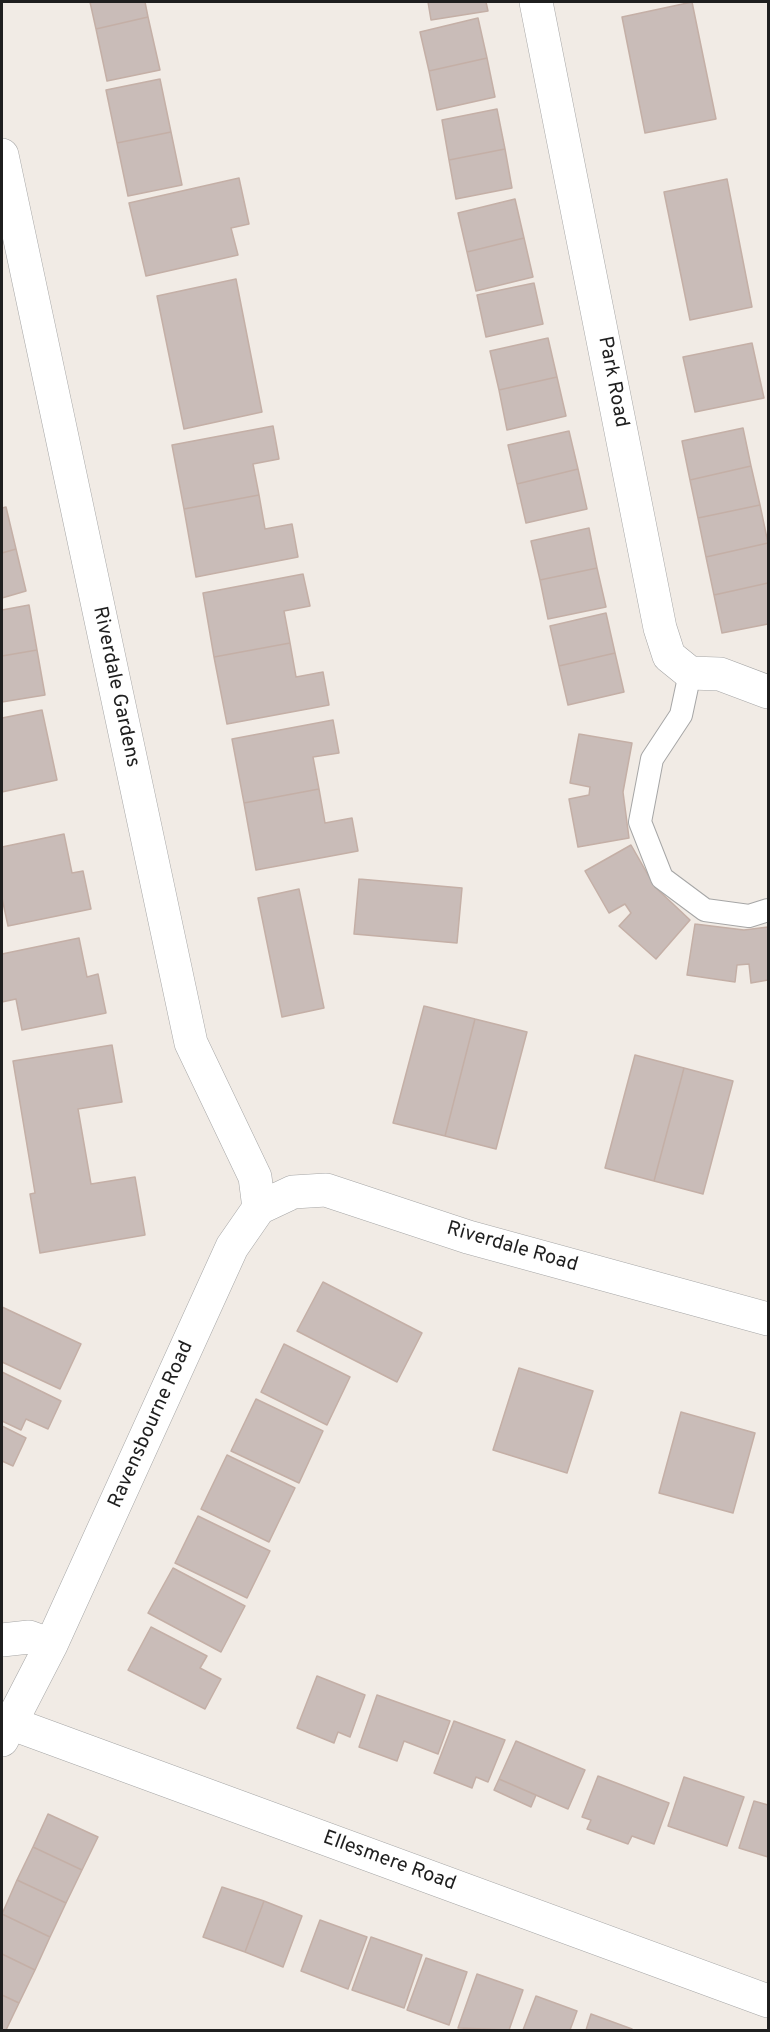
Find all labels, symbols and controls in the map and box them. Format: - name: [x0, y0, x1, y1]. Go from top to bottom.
- street label: Park Road: [591, 334, 633, 430]
- street label: Riverdale Gardens: [86, 604, 144, 770]
- street label: Riverdale Road: [444, 1218, 580, 1278]
- street label: Ravensbourne Road: [104, 1338, 200, 1512]
- street label: Ellesmere Road: [319, 1827, 459, 1897]

